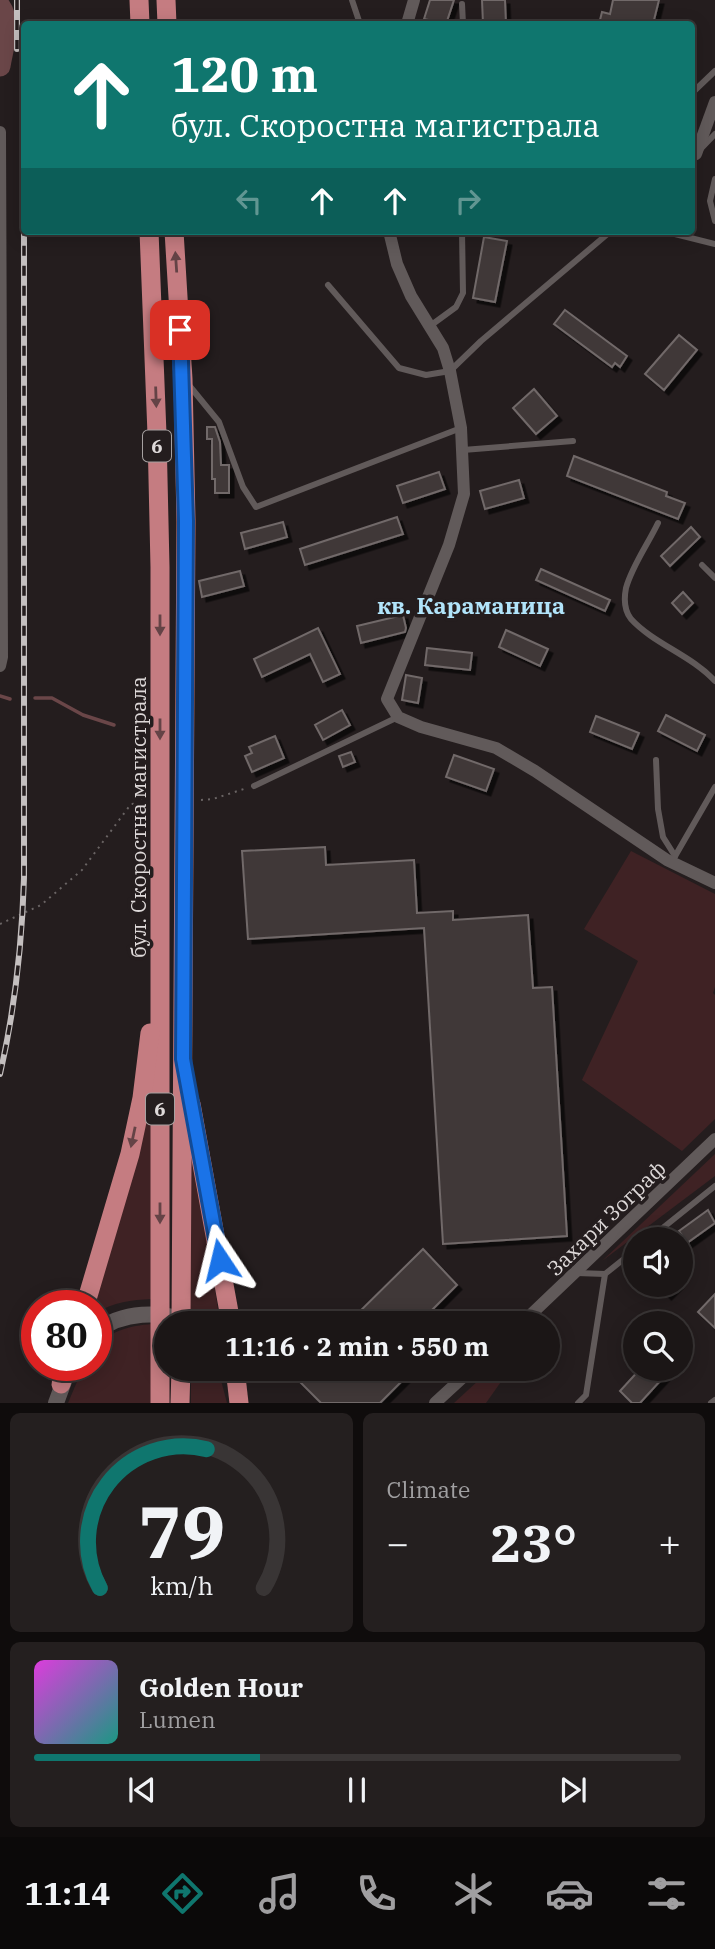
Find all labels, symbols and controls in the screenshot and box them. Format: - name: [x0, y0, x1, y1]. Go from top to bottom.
- text: 120 m: [171, 42, 318, 105]
- icon: ahead: [56, 49, 147, 140]
- text: бул. Скоростна магистрала: [171, 104, 600, 146]
- icon: left: [230, 182, 268, 220]
- icon: ahead: [303, 182, 341, 220]
- icon: ahead: [376, 182, 414, 220]
- icon: right: [449, 182, 487, 220]
- one-way arrow: [170, 250, 181, 272]
- pin: [150, 300, 210, 360]
- icon: arrive: [161, 311, 199, 349]
- one-way arrow: [150, 386, 161, 408]
- road number: 6: [143, 430, 171, 462]
- district label: кв. Караманица: [377, 590, 565, 620]
- one-way arrow: [154, 614, 166, 636]
- street label: бул. Скоростна магистрала: [124, 676, 152, 958]
- one-way arrow: [154, 718, 166, 740]
- road number: 6: [146, 1093, 174, 1124]
- one-way arrow: [128, 1126, 139, 1148]
- street label: Захари Зограф: [541, 1154, 671, 1282]
- one-way arrow: [154, 1202, 166, 1224]
- position arrow: [183, 1223, 257, 1297]
- map controls: [623, 1227, 693, 1381]
- button: sound: [623, 1227, 693, 1297]
- speed limit sign: 80: [21, 1290, 112, 1381]
- button: search: [623, 1311, 693, 1381]
- text: 11:16 · 2 min · 550 m: [225, 1329, 489, 1363]
- text: Climate: [387, 1474, 470, 1504]
- text: 79: [138, 1484, 225, 1579]
- text: 23°: [490, 1509, 577, 1576]
- text: −: [387, 1518, 409, 1567]
- text: +: [658, 1518, 681, 1567]
- text: km/h: [150, 1569, 213, 1602]
- text: Golden Hour: [139, 1670, 303, 1704]
- text: Lumen: [139, 1704, 216, 1734]
- icon: previous: [123, 1771, 161, 1809]
- icon: pause: [338, 1771, 376, 1809]
- icon: next: [554, 1771, 592, 1809]
- icon: directions: [158, 1869, 207, 1918]
- icon: music: [255, 1869, 304, 1918]
- icon: phone: [352, 1869, 401, 1918]
- icon: climate: [449, 1869, 498, 1918]
- icon: car: [545, 1869, 594, 1918]
- icon: filters: [642, 1869, 691, 1918]
- text: 11:14: [24, 1872, 110, 1914]

